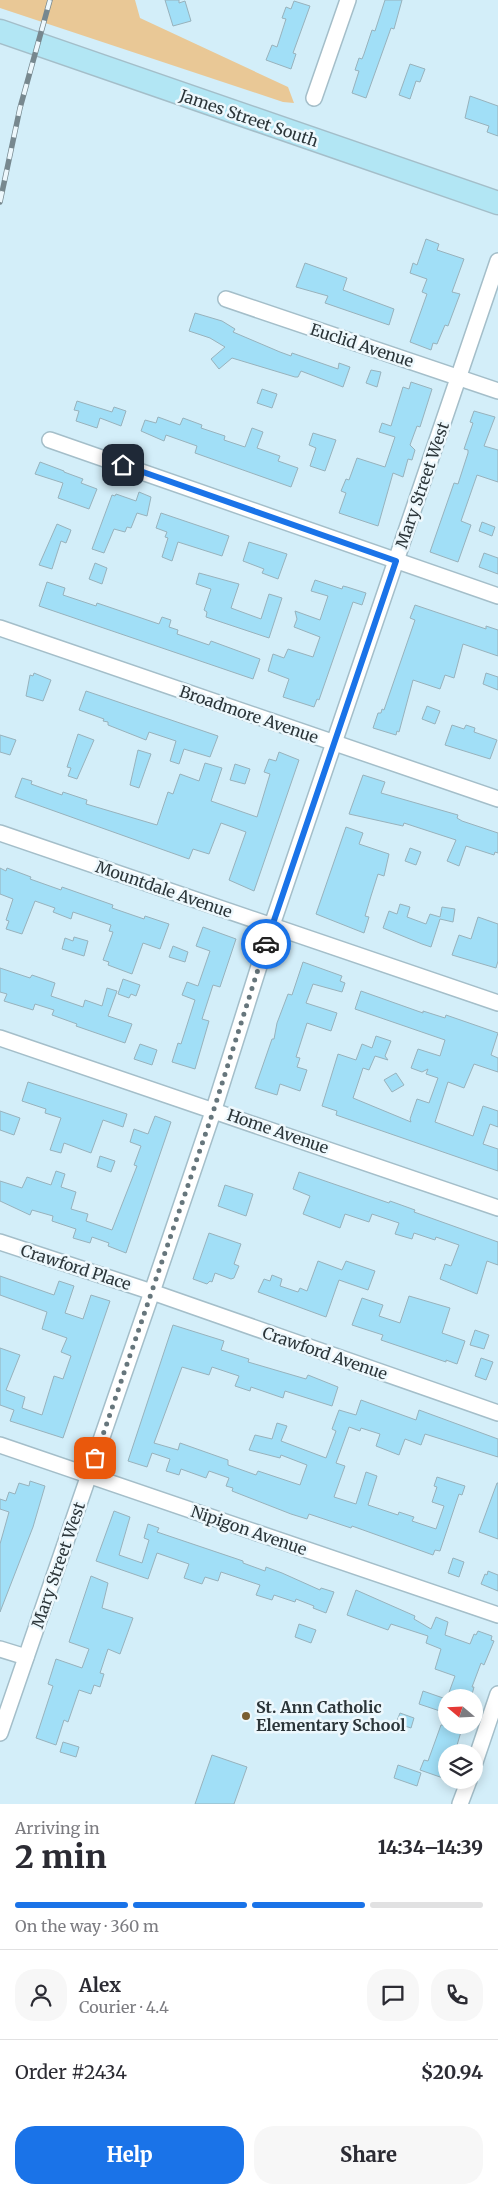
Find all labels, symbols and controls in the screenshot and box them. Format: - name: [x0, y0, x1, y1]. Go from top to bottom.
- street label: James Street South: [176, 85, 321, 151]
- street label: Euclid Avenue: [308, 319, 416, 371]
- street label: Mary Street West: [391, 418, 453, 551]
- pin: [102, 444, 144, 486]
- icon: home: [109, 451, 137, 479]
- street label: Broadmore Avenue: [177, 681, 321, 747]
- street label: Mountdale Avenue: [93, 856, 235, 922]
- courier: [241, 919, 291, 969]
- icon: car: [252, 930, 280, 958]
- street label: Home Avenue: [225, 1104, 331, 1158]
- street label: Crawford Place: [18, 1240, 134, 1294]
- street label: Crawford Avenue: [260, 1322, 390, 1384]
- pin: [74, 1437, 116, 1479]
- icon: bag: [81, 1444, 109, 1472]
- street label: Mary Street West: [27, 1498, 89, 1631]
- street label: Nipigon Avenue: [188, 1501, 310, 1559]
- north arrow: [438, 1689, 482, 1734]
- map controls: [438, 1689, 483, 1789]
- place label: St. Ann Catholic Elementary School: [256, 1697, 405, 1735]
- marker: St. Ann Catholic Elementary School: [240, 1710, 252, 1722]
- button: layers: [438, 1744, 483, 1789]
- text: Arriving in: [15, 1818, 100, 1838]
- text: 14:34–14:39: [378, 1835, 483, 1859]
- text: 2 min: [15, 1837, 107, 1877]
- text: On the way · 360 m: [15, 1916, 159, 1936]
- button: person: [15, 1969, 67, 2021]
- button: chat: [367, 1969, 419, 2021]
- button: phone: [431, 1969, 483, 2021]
- text: Alex: [79, 1973, 121, 1997]
- text: Courier · 4.4: [79, 1997, 169, 2017]
- text: Order #2434: [15, 2060, 127, 2084]
- text: $20.94: [421, 2060, 483, 2084]
- button: Help: [15, 2126, 244, 2184]
- button: Share: [254, 2126, 483, 2184]

